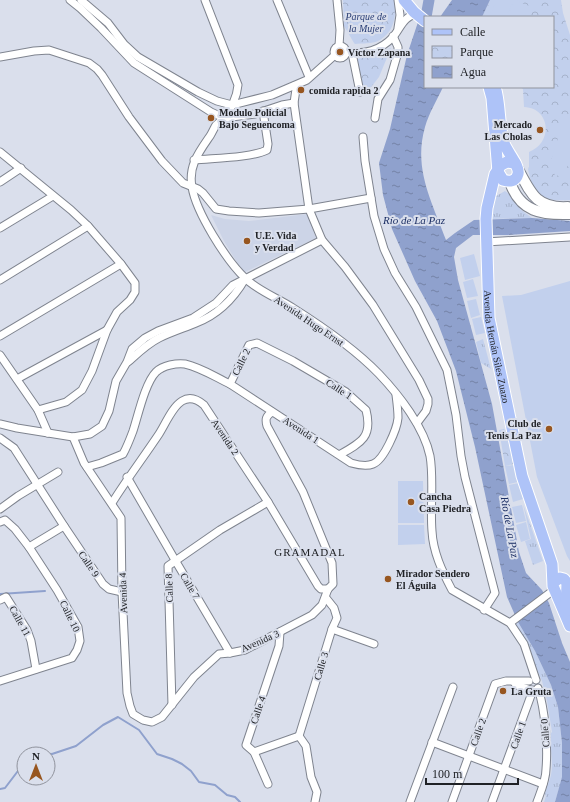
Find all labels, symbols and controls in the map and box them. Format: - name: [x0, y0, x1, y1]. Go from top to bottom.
- park label: Parque de la Mujer: [344, 11, 387, 34]
- legend: [424, 16, 554, 88]
- text: Calle: [460, 25, 485, 39]
- text: Parque: [460, 45, 493, 59]
- marker: Víctor Zapana: [335, 47, 345, 57]
- place label: Víctor Zapana: [348, 47, 410, 58]
- text: Agua: [460, 65, 487, 79]
- marker: comida rapida 2: [296, 85, 306, 95]
- place label: comida rapida 2: [309, 85, 378, 96]
- place label: Modulo Policial Bajo Seguencoma: [219, 107, 295, 130]
- marker: Modulo Policial Bajo Seguencoma: [206, 113, 216, 123]
- place label: Mercado Las Cholas: [484, 119, 532, 142]
- marker: Mercado Las Cholas: [535, 125, 545, 135]
- water label: Río de La Paz: [382, 214, 446, 226]
- place label: U.E. Vida y Verdad: [255, 230, 296, 253]
- marker: U.E. Vida y Verdad: [242, 236, 252, 246]
- street label: Avenida Hernán Siles Zuazo: [483, 290, 512, 404]
- street label: Avenida Hugo Ernst: [272, 294, 346, 348]
- street label: Calle 2: [230, 347, 252, 377]
- street label: Calle 1: [324, 377, 354, 401]
- street label: Avenida 1: [281, 414, 321, 446]
- street label: Avenida 2: [209, 417, 241, 457]
- place label: Club de Tenis La Paz: [486, 418, 542, 441]
- marker: Club de Tenis La Paz: [544, 424, 554, 434]
- place label: Cancha Casa Piedra: [419, 491, 471, 514]
- water label: Río de La Paz: [499, 494, 521, 559]
- marker: Cancha Casa Piedra: [406, 497, 416, 507]
- district label: GRAMADAL: [274, 546, 346, 558]
- street label: Calle 9: [76, 549, 102, 579]
- place label: Mirador Sendero El Águila: [396, 568, 470, 591]
- street label: Calle 7: [178, 571, 202, 601]
- street label: Avenida 4: [117, 573, 129, 613]
- street label: Calle 8: [163, 574, 175, 602]
- marker: Mirador Sendero El Águila: [383, 574, 393, 584]
- street label: Calle 10: [58, 598, 82, 634]
- street label: Calle 11: [7, 604, 33, 638]
- street label: Avenida 3: [239, 628, 281, 654]
- street label: Calle 3: [312, 651, 330, 681]
- marker: La Gruta: [498, 686, 508, 696]
- place label: La Gruta: [511, 686, 551, 697]
- street label: Calle 4: [248, 695, 268, 725]
- street label: Calle 2: [468, 717, 488, 747]
- street label: Calle 0: [539, 718, 551, 748]
- street label: Calle 1: [508, 720, 528, 750]
- north arrow: [16, 746, 56, 786]
- text: N: [32, 750, 40, 762]
- scale bar: [426, 760, 518, 786]
- text: 100 m: [432, 767, 463, 781]

